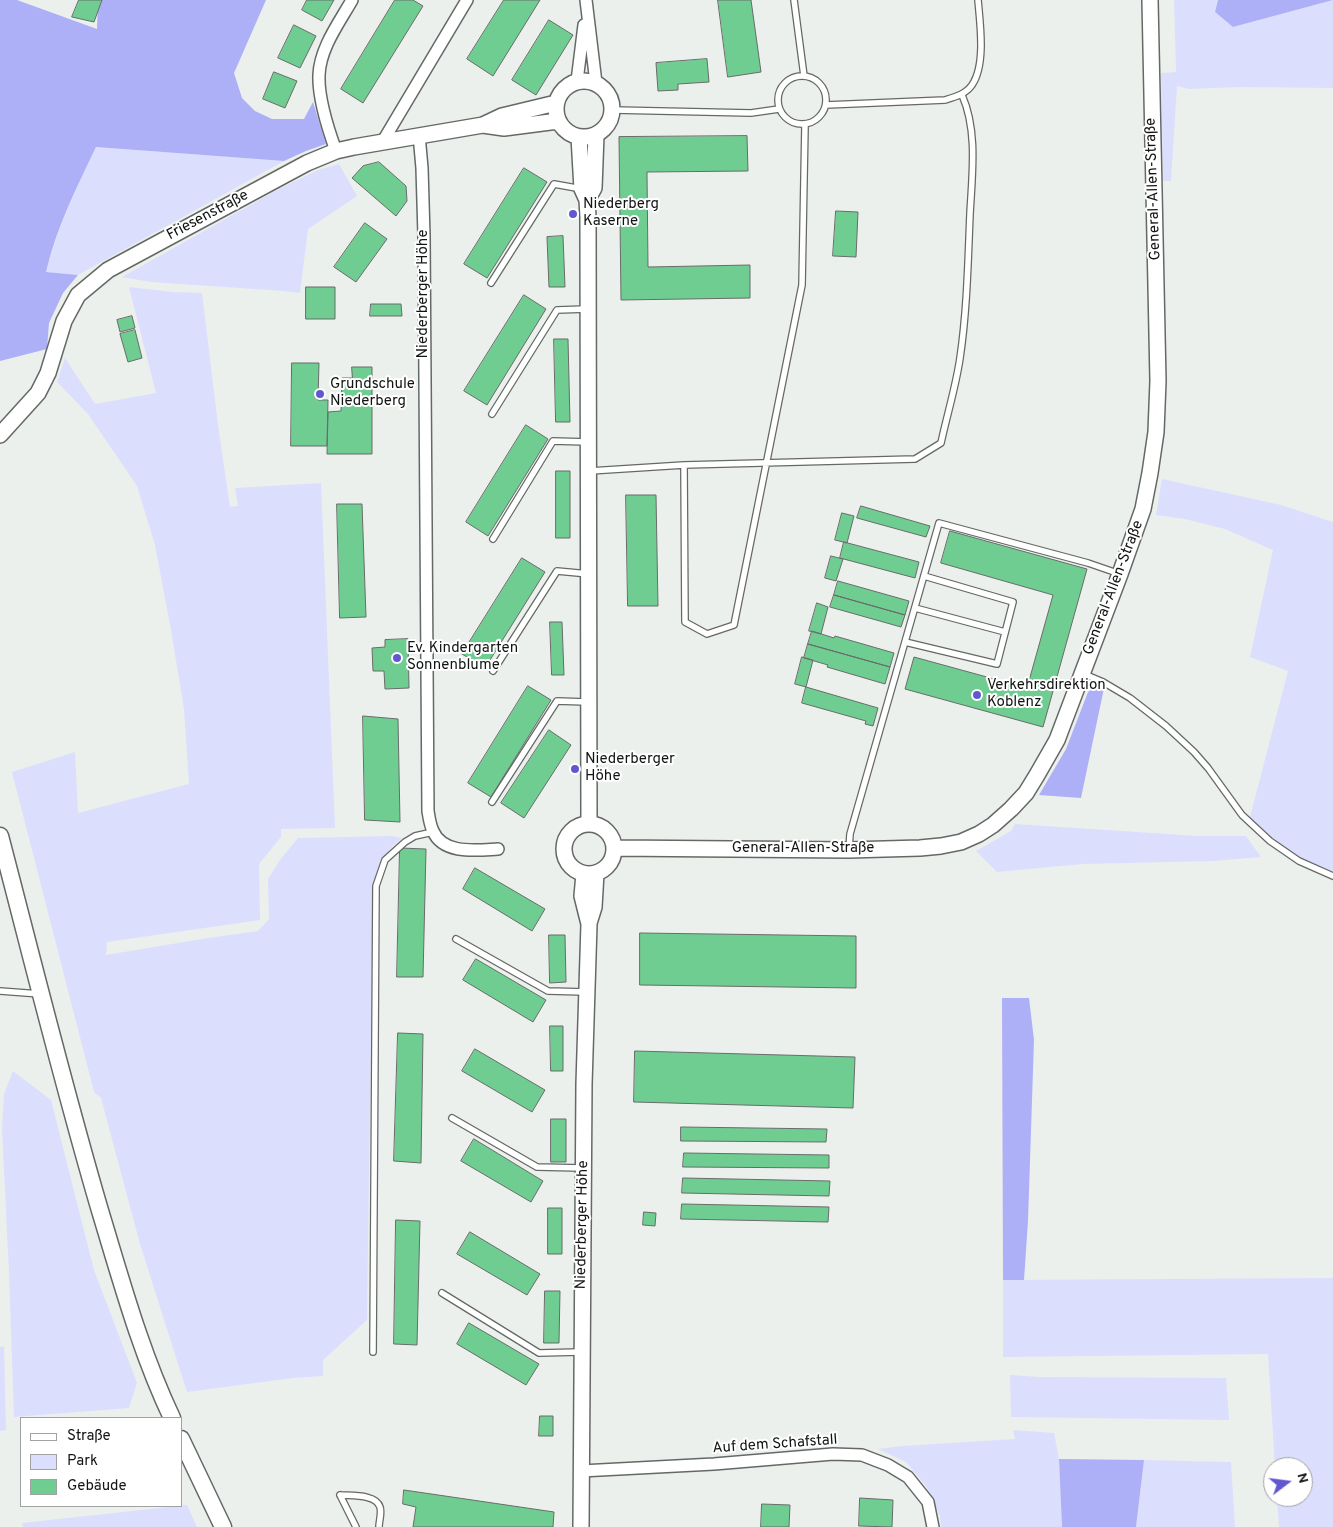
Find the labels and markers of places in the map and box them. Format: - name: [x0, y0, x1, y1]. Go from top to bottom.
- place label: Niederberg Kaserne: [583, 196, 659, 231]
- marker: Niederberg Kaserne: [567, 208, 579, 220]
- place label: Grundschule Niederberg: [330, 376, 415, 411]
- marker: Grundschule Niederberg: [314, 388, 326, 400]
- place label: Ev. Kindergarten Sonnenblume: [407, 640, 518, 675]
- marker: Ev. Kindergarten Sonnenblume: [391, 652, 403, 664]
- place label: Verkehrsdirektion Koblenz: [987, 677, 1106, 712]
- marker: Verkehrsdirektion Koblenz: [971, 689, 983, 701]
- place label: Niederberger Höhe: [585, 751, 675, 786]
- marker: Niederberger Höhe: [569, 763, 581, 775]

